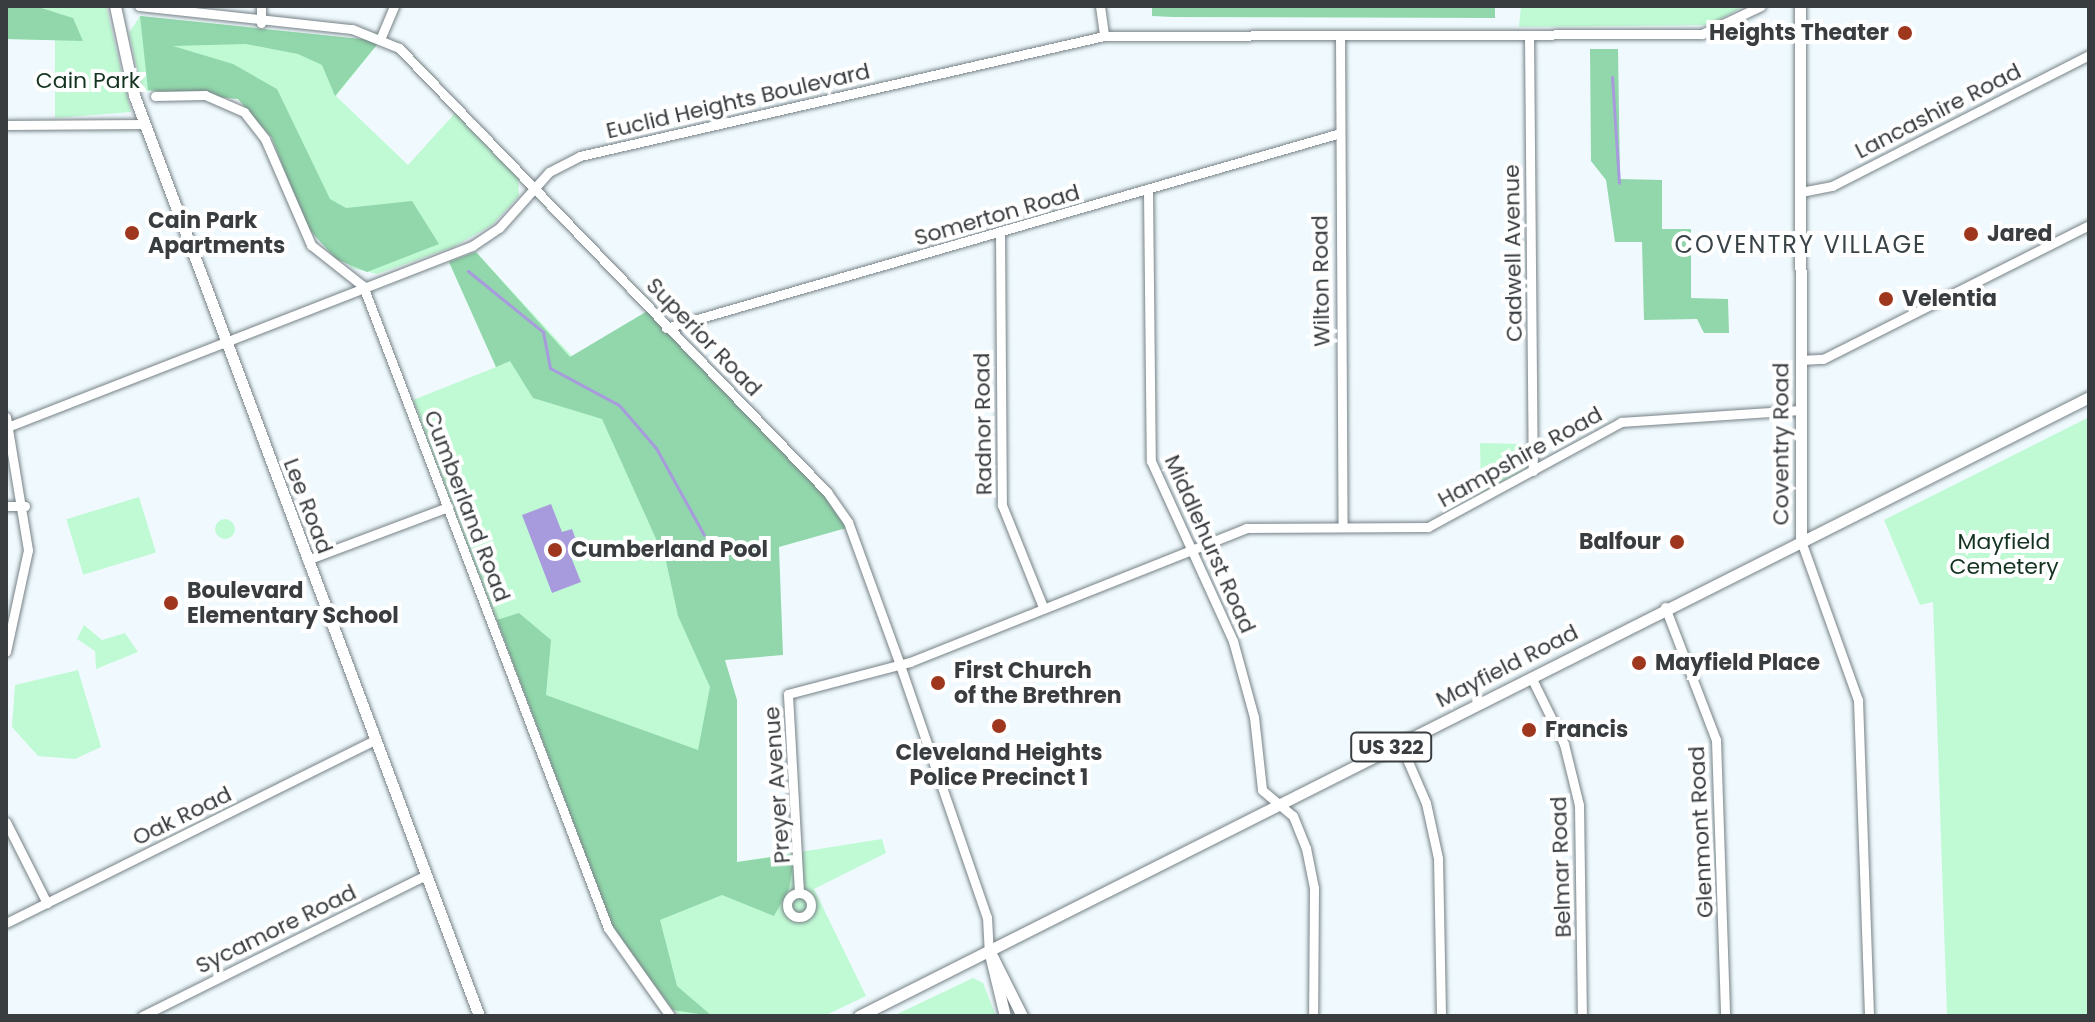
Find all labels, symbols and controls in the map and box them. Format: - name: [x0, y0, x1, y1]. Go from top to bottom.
- place label: Heights Theater: [1709, 20, 1889, 46]
- marker: Heights Theater: [1896, 24, 1914, 42]
- street label: Euclid Heights Boulevard: [604, 58, 872, 144]
- street label: Lancashire Road: [1851, 58, 2025, 164]
- park label: Cain Park: [36, 68, 140, 94]
- street label: Cadwell Avenue: [1498, 164, 1528, 342]
- street label: Somerton Road: [911, 179, 1083, 251]
- place label: Cain Park Apartments: [148, 207, 285, 258]
- street label: Wilton Road: [1307, 215, 1335, 347]
- place label: Jared: [1987, 221, 2053, 247]
- marker: Cain Park Apartments: [123, 224, 141, 242]
- marker: Jared: [1962, 225, 1980, 243]
- district label: COVENTRY VILLAGE: [1675, 231, 1927, 259]
- street label: Superior Road: [641, 272, 767, 402]
- place label: Velentia: [1902, 286, 1997, 312]
- marker: Velentia: [1877, 290, 1895, 308]
- street label: Radnor Road: [969, 353, 997, 495]
- street label: Coventry Road: [1768, 363, 1794, 525]
- street label: Hampshire Road: [1433, 401, 1607, 513]
- street label: Cumberland Road: [418, 407, 516, 605]
- street label: Middlehurst Road: [1159, 451, 1261, 637]
- street label: Lee Road: [278, 455, 338, 557]
- park label: Mayfield Cemetery: [1949, 528, 2059, 580]
- place label: Balfour: [1579, 529, 1661, 555]
- marker: Balfour: [1668, 533, 1686, 551]
- place label: Cumberland Pool: [571, 537, 768, 563]
- marker: Cumberland Pool: [546, 541, 564, 559]
- place label: Boulevard Elementary School: [187, 577, 399, 628]
- marker: Boulevard Elementary School: [162, 594, 180, 612]
- street label: Mayfield Road: [1432, 619, 1582, 713]
- place label: Mayfield Place: [1655, 650, 1820, 676]
- marker: Mayfield Place: [1630, 654, 1648, 672]
- place label: First Church of the Brethren: [954, 657, 1122, 708]
- marker: First Church of the Brethren: [929, 674, 947, 692]
- street label: Preyer Avenue: [758, 706, 796, 864]
- marker: Cleveland Heights Police Precinct 1: [990, 717, 1008, 735]
- place label: Francis: [1545, 717, 1628, 743]
- marker: Francis: [1520, 721, 1538, 739]
- road number: US 322: [1349, 731, 1433, 763]
- place label: Cleveland Heights Police Precinct 1: [895, 739, 1103, 790]
- street label: Glenmont Road: [1683, 745, 1719, 919]
- street label: Oak Road: [128, 781, 236, 851]
- street label: Belmar Road: [1545, 796, 1577, 938]
- street label: Sycamore Road: [191, 879, 361, 979]

